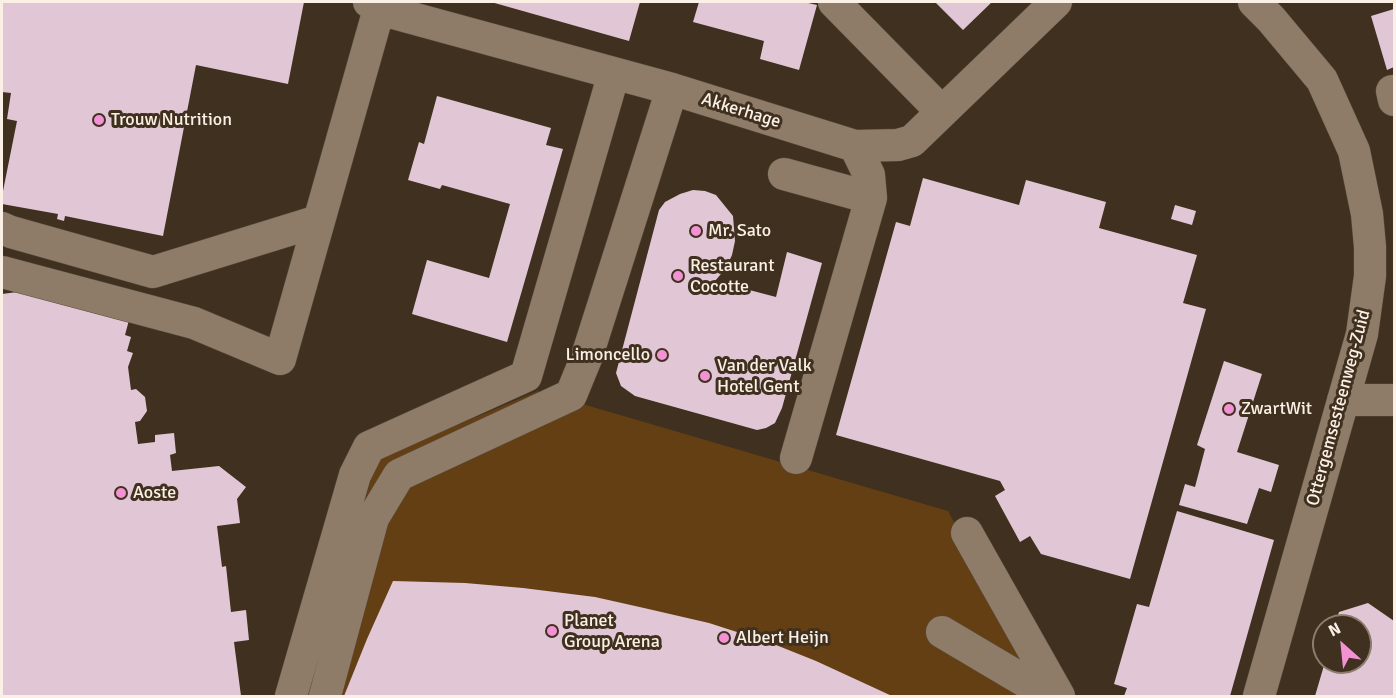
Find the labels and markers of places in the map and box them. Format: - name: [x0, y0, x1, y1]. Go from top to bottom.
- place label: Trouw Nutrition: [111, 109, 232, 131]
- marker: Trouw Nutrition: [92, 113, 106, 127]
- place label: Mr. Sato: [708, 220, 771, 242]
- marker: Mr. Sato: [689, 224, 703, 238]
- place label: Restaurant Cocotte: [690, 255, 774, 298]
- marker: Restaurant Cocotte: [671, 269, 685, 283]
- place label: Limoncello: [566, 344, 650, 366]
- marker: Limoncello: [655, 348, 669, 362]
- place label: Van der Valk Hotel Gent: [717, 355, 812, 398]
- marker: Van der Valk Hotel Gent: [698, 369, 712, 383]
- place label: ZwartWit: [1241, 398, 1312, 420]
- marker: ZwartWit: [1222, 402, 1236, 416]
- place label: Aoste: [133, 482, 176, 504]
- marker: Aoste: [114, 486, 128, 500]
- place label: Planet Group Arena: [564, 610, 660, 652]
- marker: Planet Group Arena: [545, 624, 559, 638]
- place label: Albert Heijn: [736, 627, 829, 649]
- marker: Albert Heijn: [717, 631, 731, 645]

